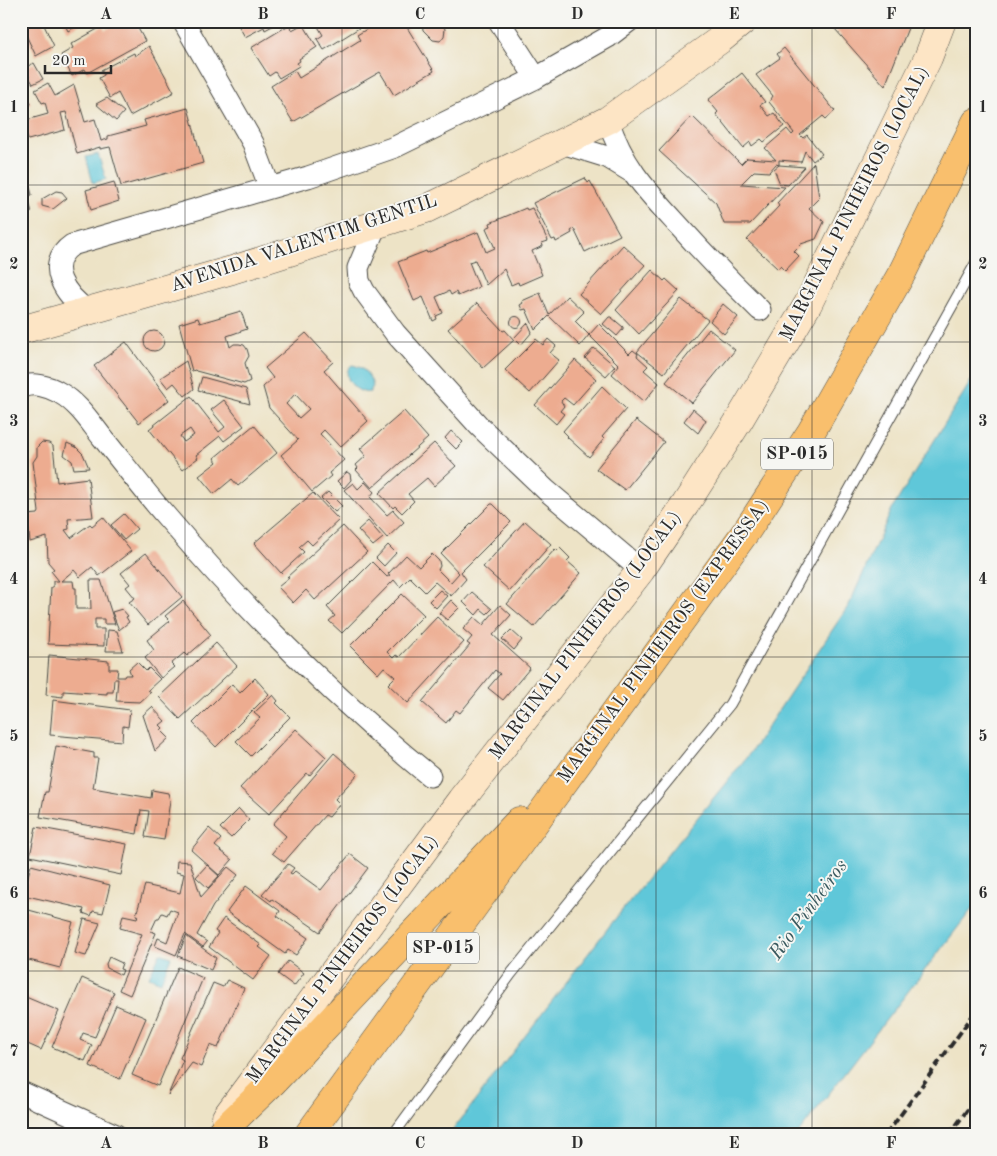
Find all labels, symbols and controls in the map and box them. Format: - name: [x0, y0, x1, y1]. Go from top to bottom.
- text: A: [100, 7, 112, 23]
- text: B: [257, 7, 269, 23]
- text: C: [415, 7, 425, 23]
- text: D: [571, 7, 583, 23]
- text: E: [728, 7, 740, 23]
- text: F: [886, 7, 897, 23]
- scale bar: [45, 42, 111, 74]
- text: 20 m: [52, 54, 86, 69]
- street label: MARGINAL PINHEIROS (LOCAL): [776, 63, 933, 344]
- text: 1: [9, 100, 19, 116]
- text: 1: [978, 100, 988, 116]
- street label: AVENIDA VALENTIM GENTIL: [168, 192, 440, 296]
- text: 2: [9, 257, 19, 273]
- text: 2: [978, 257, 988, 273]
- text: 3: [9, 414, 19, 430]
- text: 3: [978, 414, 988, 430]
- road number: SP-015: [761, 438, 833, 469]
- street label: MARGINAL PINHEIROS (EXPRESSA): [554, 496, 773, 787]
- street label: MARGINAL PINHEIROS (LOCAL): [486, 508, 686, 764]
- text: 4: [9, 572, 19, 588]
- text: 4: [978, 572, 988, 588]
- text: 5: [9, 729, 19, 745]
- text: 5: [978, 729, 988, 745]
- street label: MARGINAL PINHEIROS (LOCAL): [243, 832, 443, 1088]
- water label: Rio Pinheiros: [766, 856, 852, 965]
- text: 6: [9, 886, 19, 902]
- text: 6: [978, 886, 988, 902]
- road number: SP-015: [407, 932, 479, 964]
- text: 7: [9, 1044, 19, 1060]
- text: 7: [978, 1044, 988, 1060]
- text: A: [100, 1136, 112, 1152]
- text: B: [257, 1136, 269, 1152]
- text: C: [415, 1136, 425, 1152]
- text: D: [571, 1136, 583, 1152]
- text: E: [728, 1136, 740, 1152]
- text: F: [886, 1136, 897, 1152]

